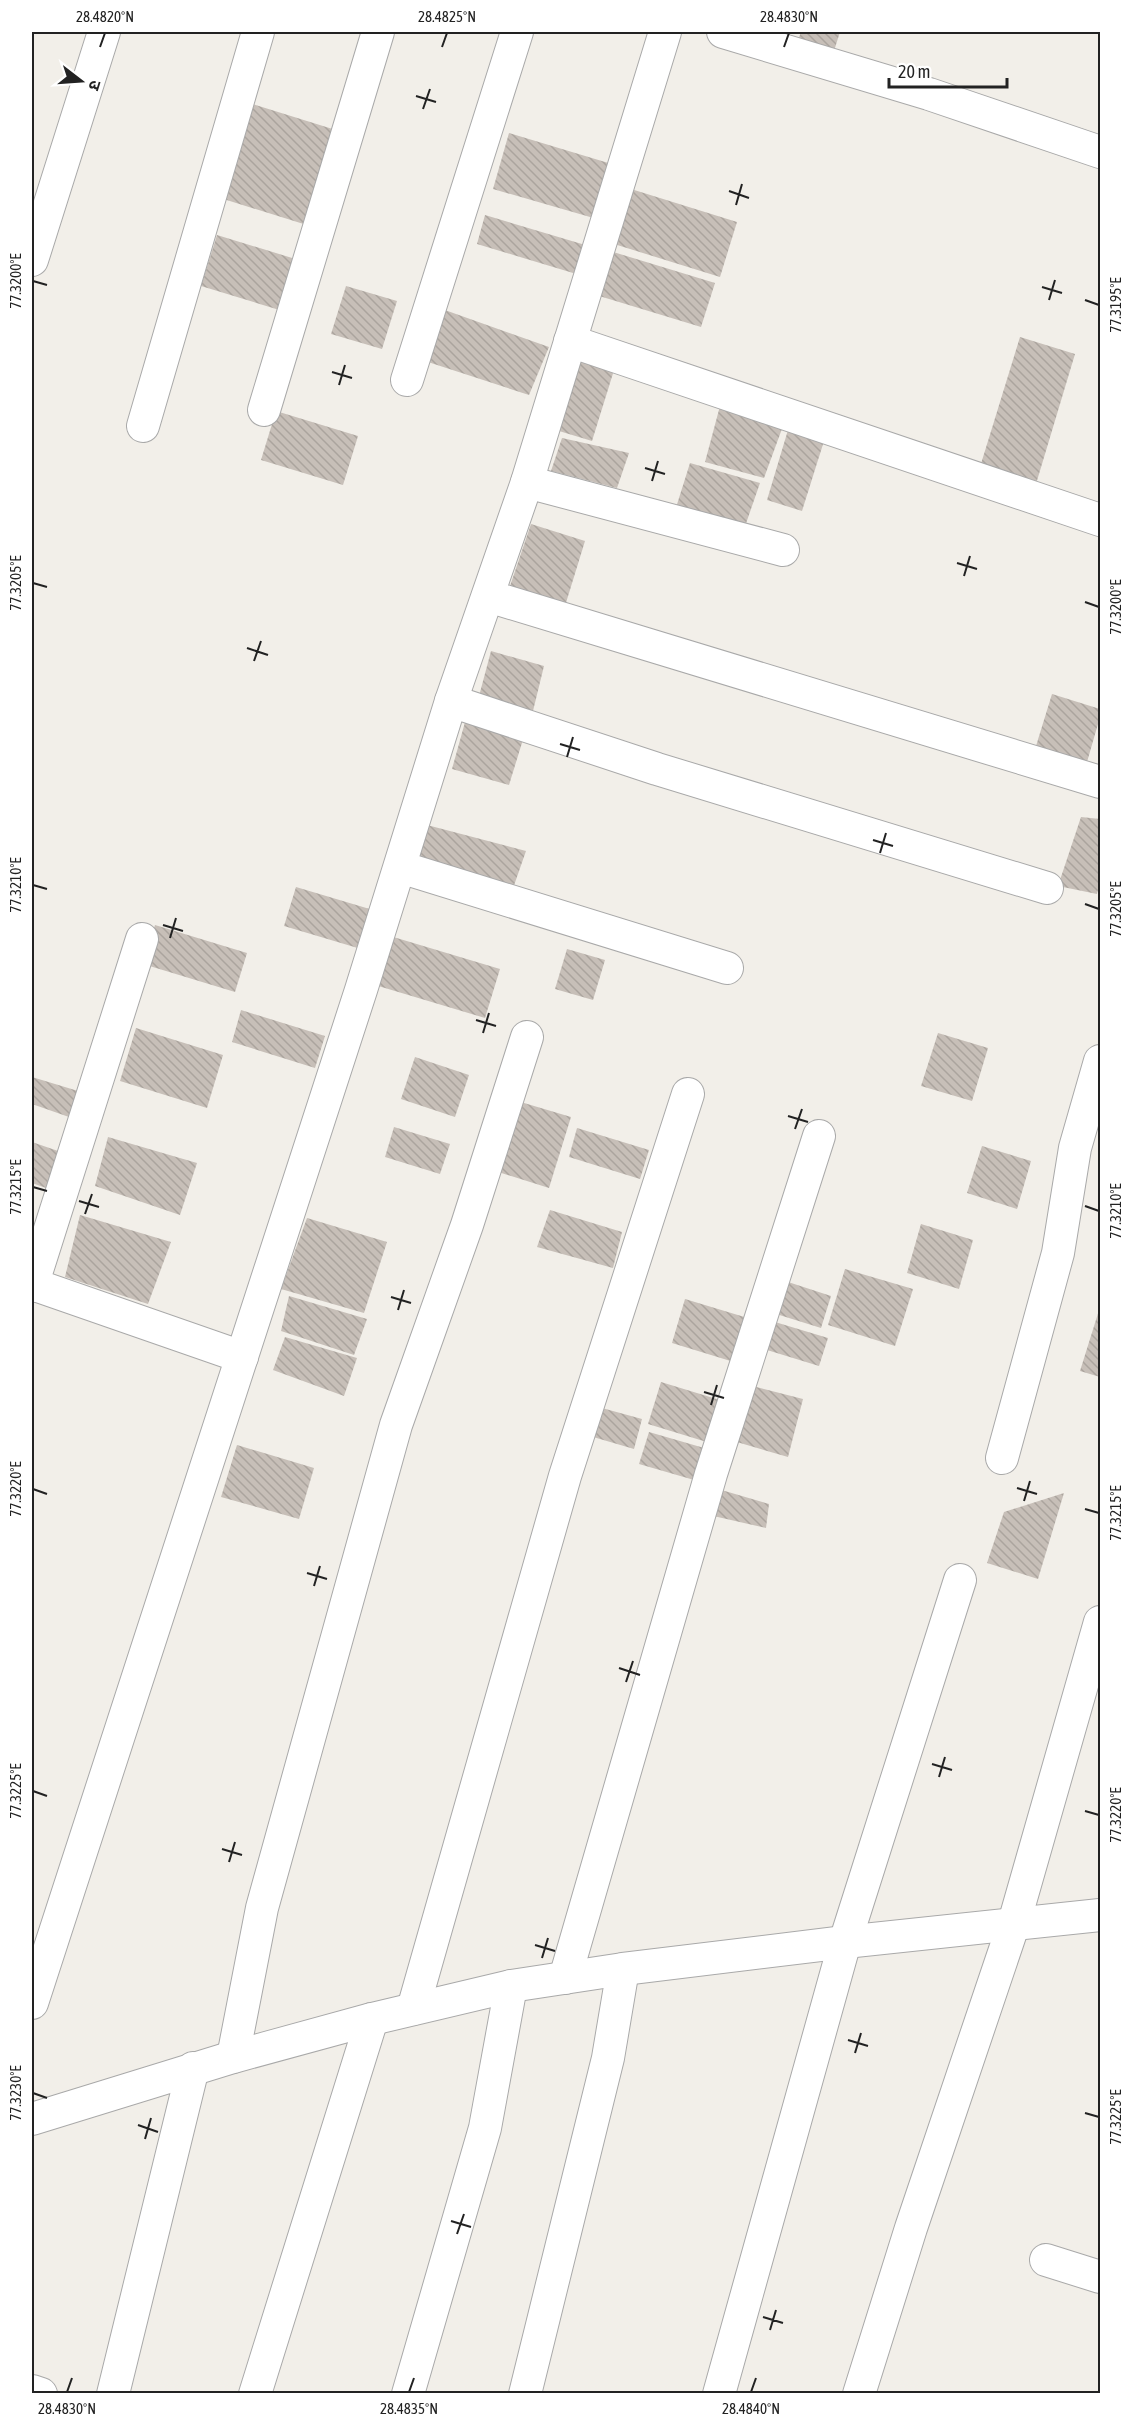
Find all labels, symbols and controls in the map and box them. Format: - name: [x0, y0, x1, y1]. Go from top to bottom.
- text: 28.4820°N: [76, 8, 134, 25]
- text: 28.4825°N: [418, 8, 476, 25]
- text: 28.4830°N: [760, 8, 818, 25]
- north arrow: [51, 51, 111, 111]
- scale bar: [889, 51, 1008, 89]
- text: 20 m: [898, 61, 930, 82]
- text: उ: [85, 78, 105, 93]
- text: 77.3200°E: [7, 253, 24, 309]
- text: 77.3195°E: [1107, 277, 1124, 333]
- text: 77.3205°E: [7, 555, 24, 611]
- text: 77.3200°E: [1107, 579, 1124, 635]
- text: 77.3210°E: [7, 857, 24, 913]
- text: 77.3205°E: [1107, 881, 1124, 937]
- text: 77.3215°E: [7, 1159, 24, 1215]
- text: 77.3210°E: [1107, 1183, 1124, 1239]
- text: 77.3220°E: [7, 1461, 24, 1517]
- text: 77.3215°E: [1107, 1485, 1124, 1541]
- text: 77.3225°E: [7, 1763, 24, 1819]
- text: 77.3220°E: [1107, 1787, 1124, 1843]
- text: 77.3230°E: [7, 2065, 24, 2121]
- text: 77.3225°E: [1107, 2089, 1124, 2145]
- text: 28.4830°N: [38, 2400, 96, 2417]
- text: 28.4835°N: [380, 2400, 438, 2417]
- text: 28.4840°N: [722, 2400, 780, 2417]

